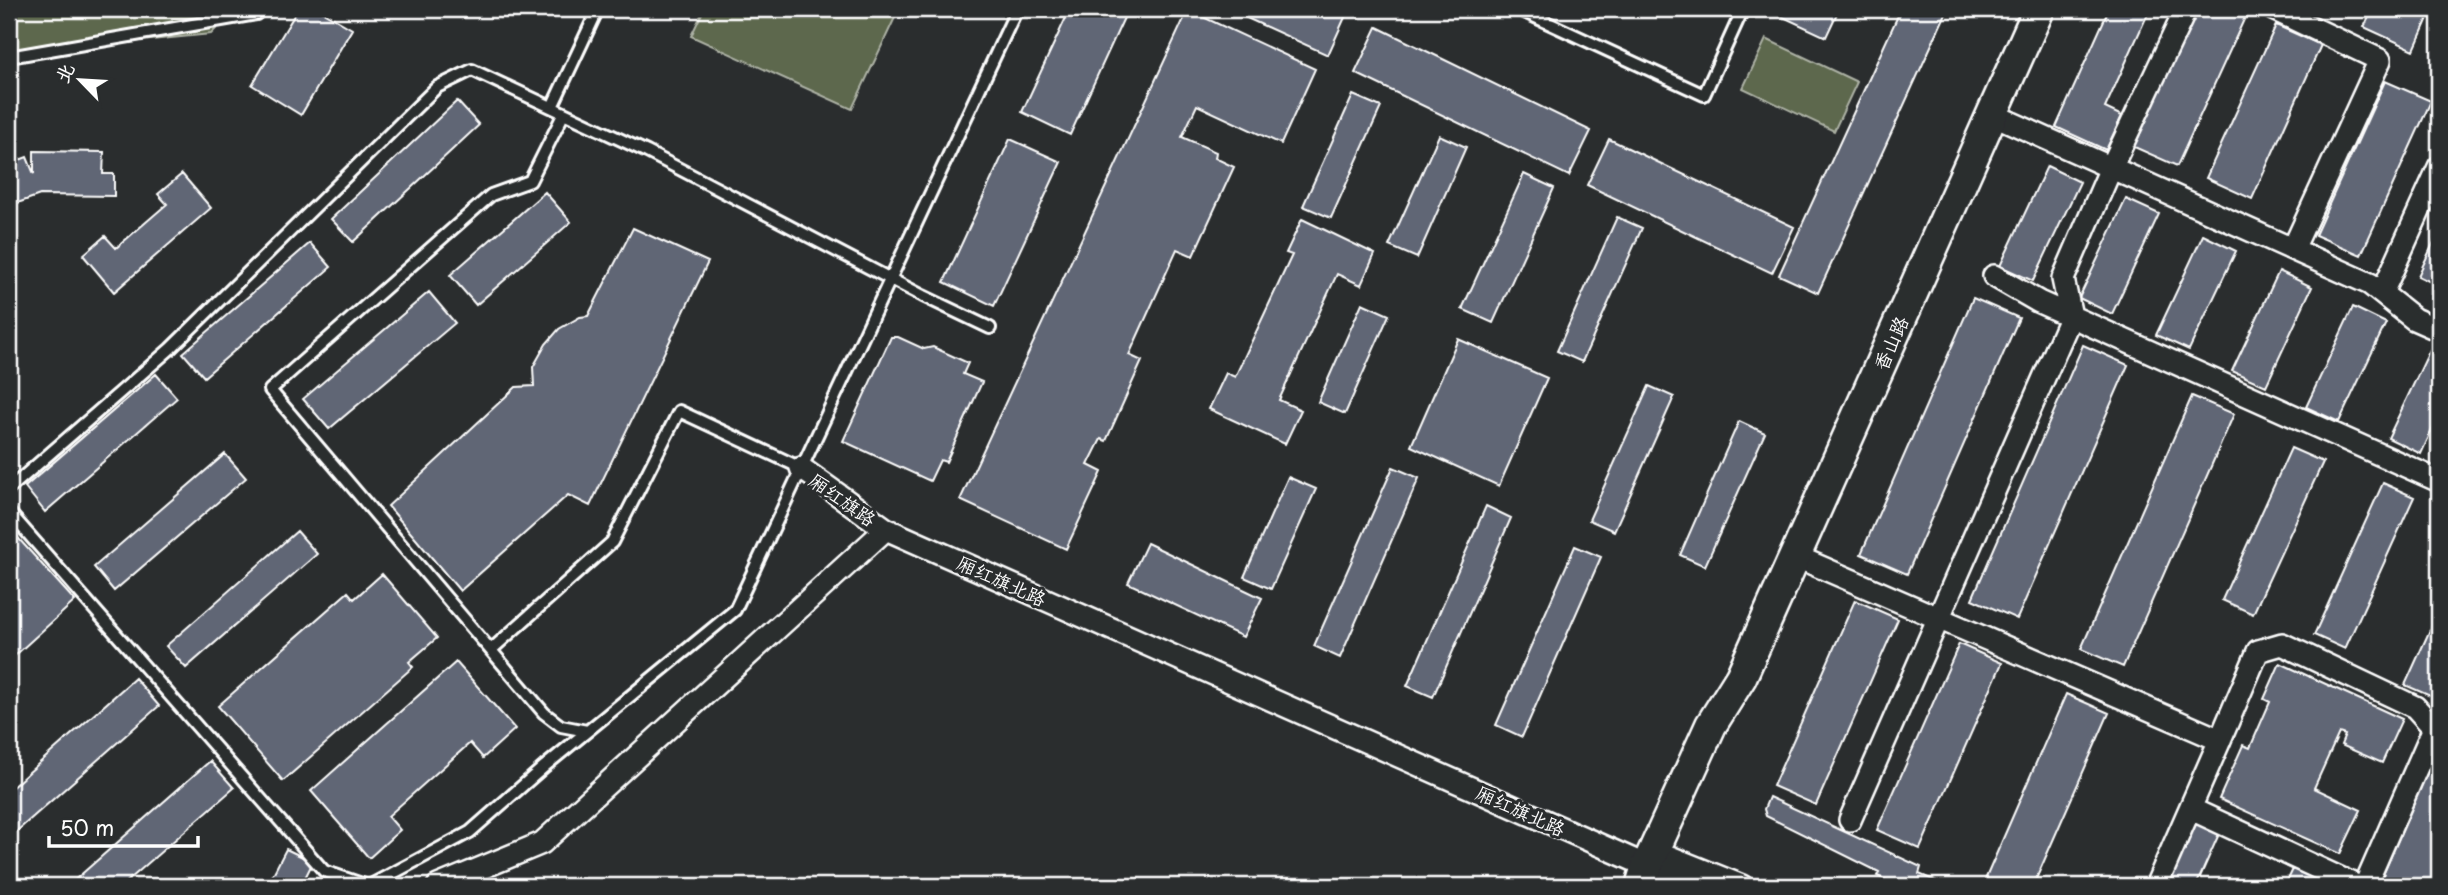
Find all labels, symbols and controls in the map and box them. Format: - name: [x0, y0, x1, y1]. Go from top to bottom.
- north arrow: [46, 46, 116, 116]
- text: 北: [47, 58, 80, 87]
- street label: 香山路: [1866, 311, 1914, 375]
- street label: 厢红旗路: [804, 466, 882, 532]
- street label: 厢红旗北路: [953, 548, 1051, 612]
- street label: 厢红旗北路: [1472, 778, 1570, 842]
- scale bar: [49, 804, 198, 848]
- text: 50 m: [60, 811, 114, 843]

